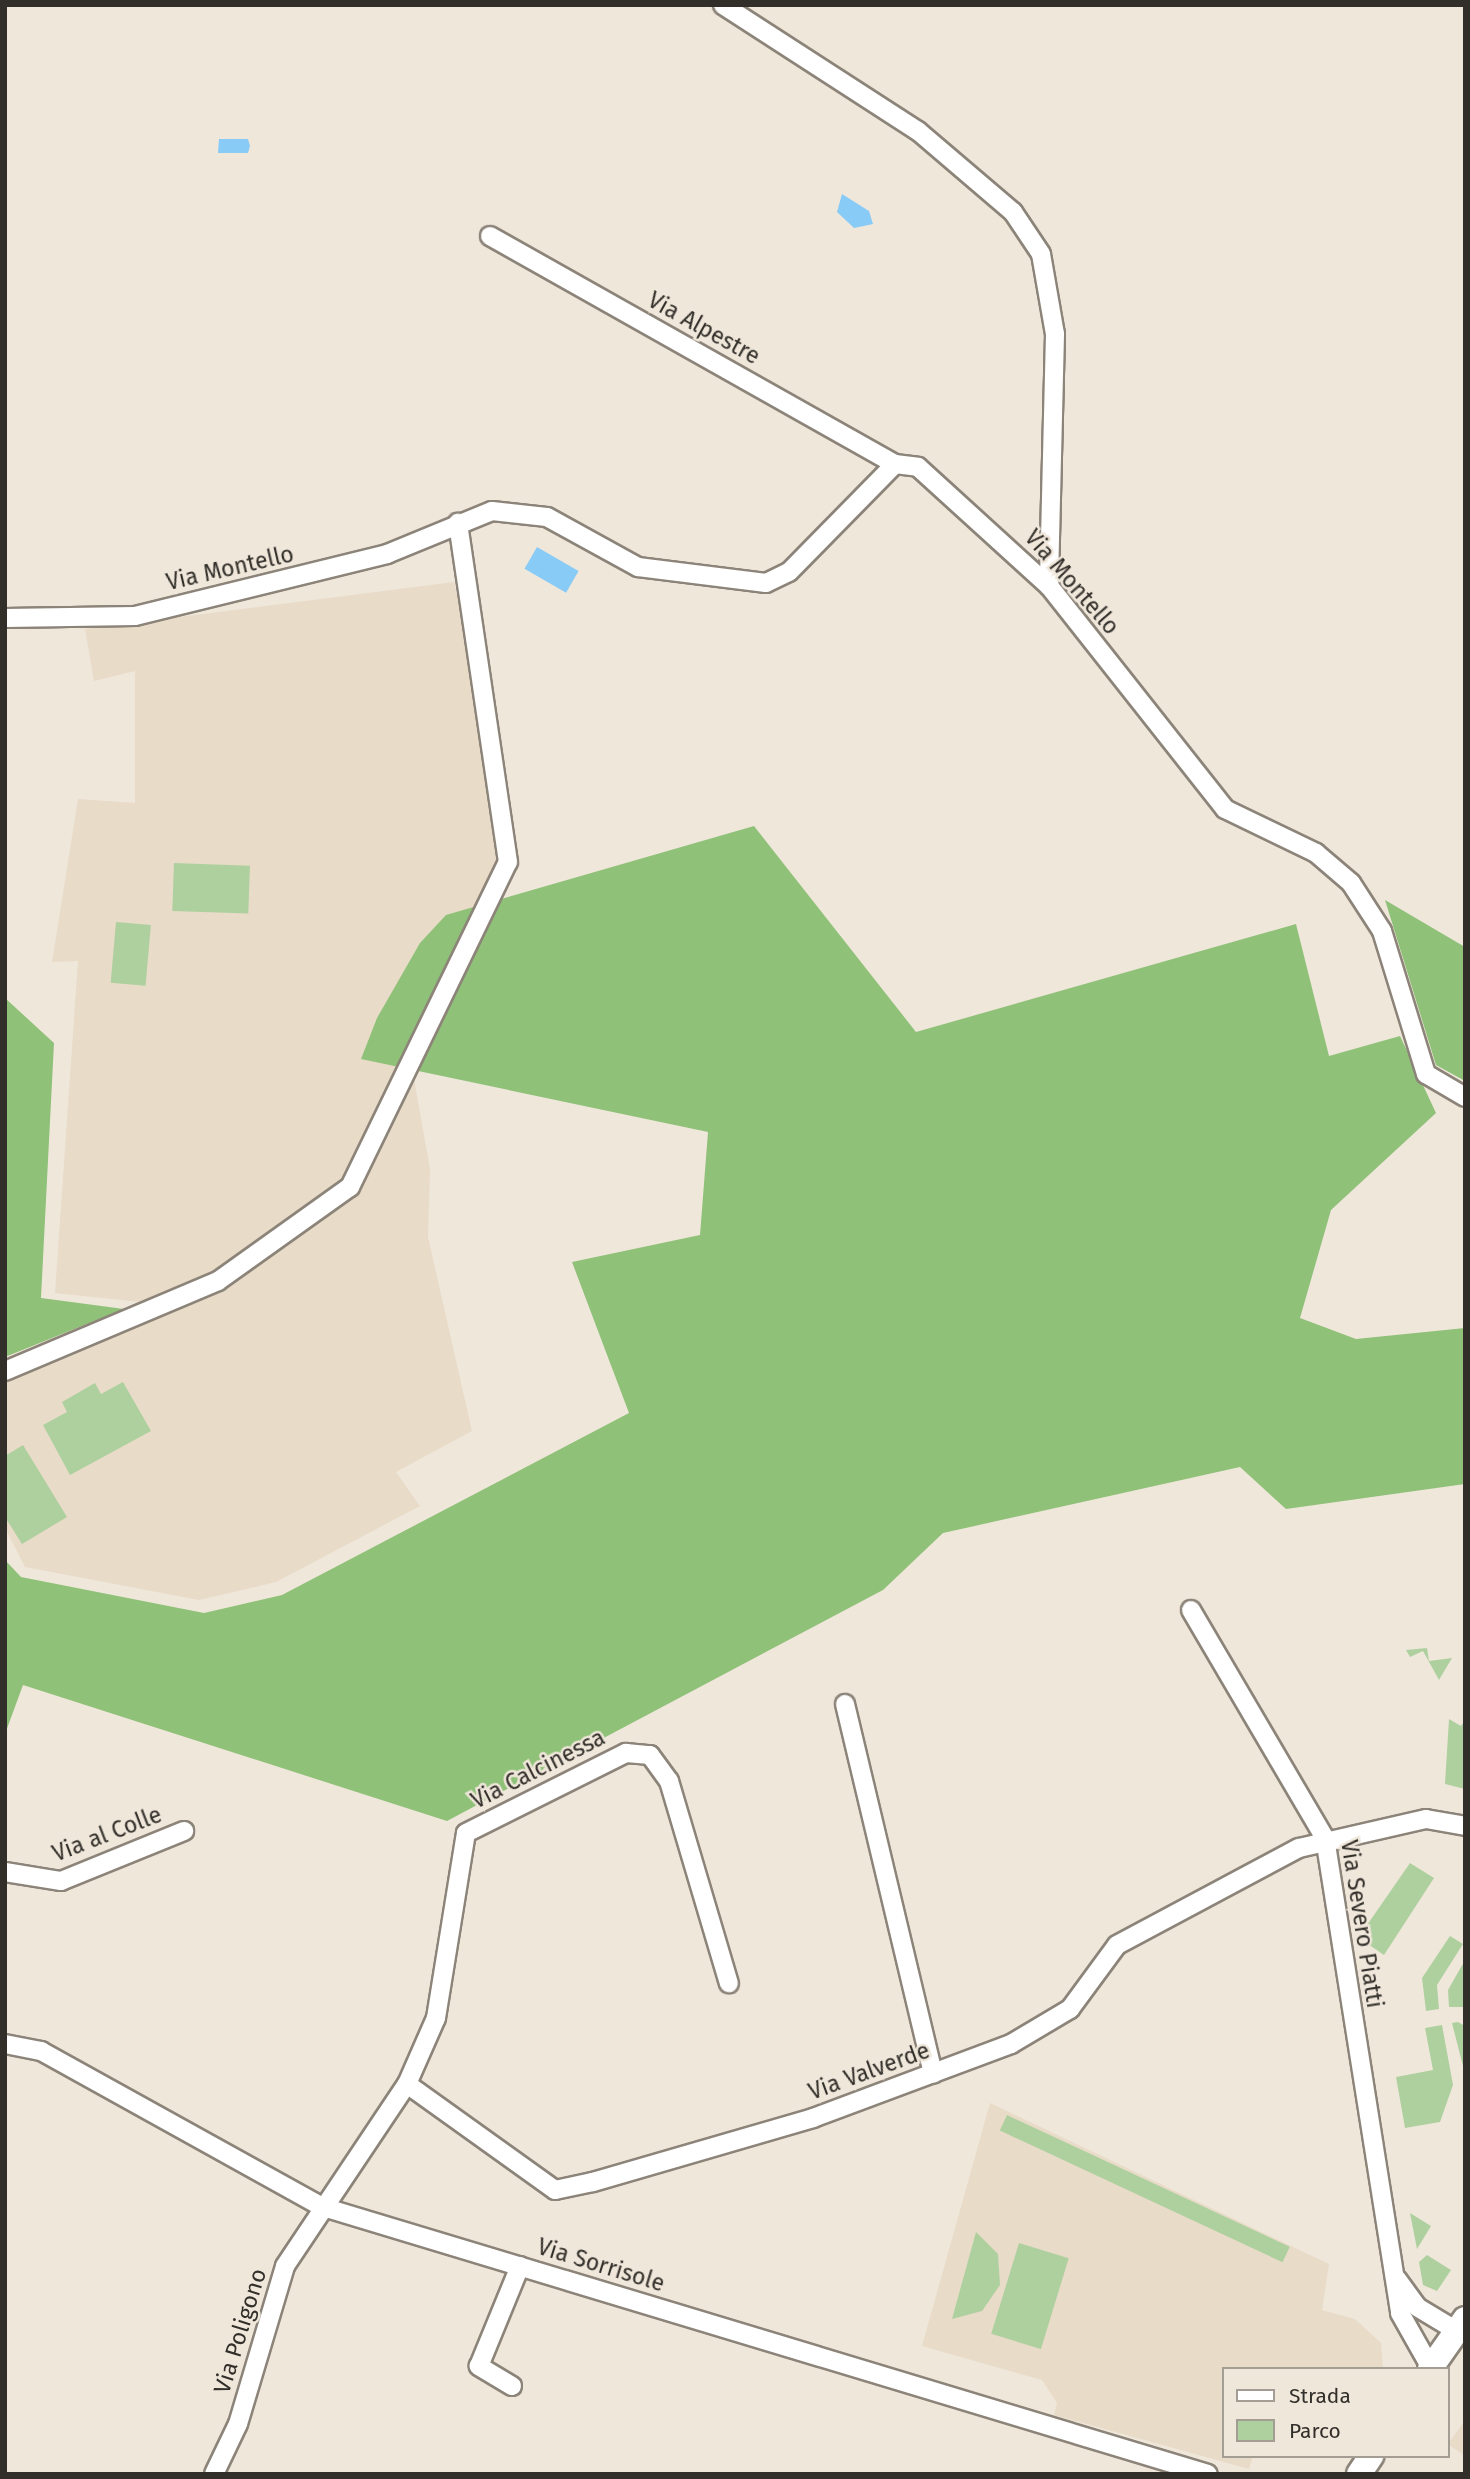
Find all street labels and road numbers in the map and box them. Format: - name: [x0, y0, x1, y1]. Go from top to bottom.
- street label: Via Alpestre: [643, 286, 765, 370]
- street label: Via Montello: [1019, 524, 1125, 640]
- street label: Via Montello: [164, 540, 296, 596]
- street label: Via Calcinessa: [466, 1723, 610, 1815]
- street label: Via al Colle: [48, 1801, 166, 1867]
- street label: Via Severo Piatti: [1335, 1838, 1389, 2010]
- street label: Via Valverde: [805, 2036, 933, 2106]
- street label: Via Sorrisole: [534, 2233, 668, 2297]
- street label: Via Poligono: [208, 2265, 272, 2397]

